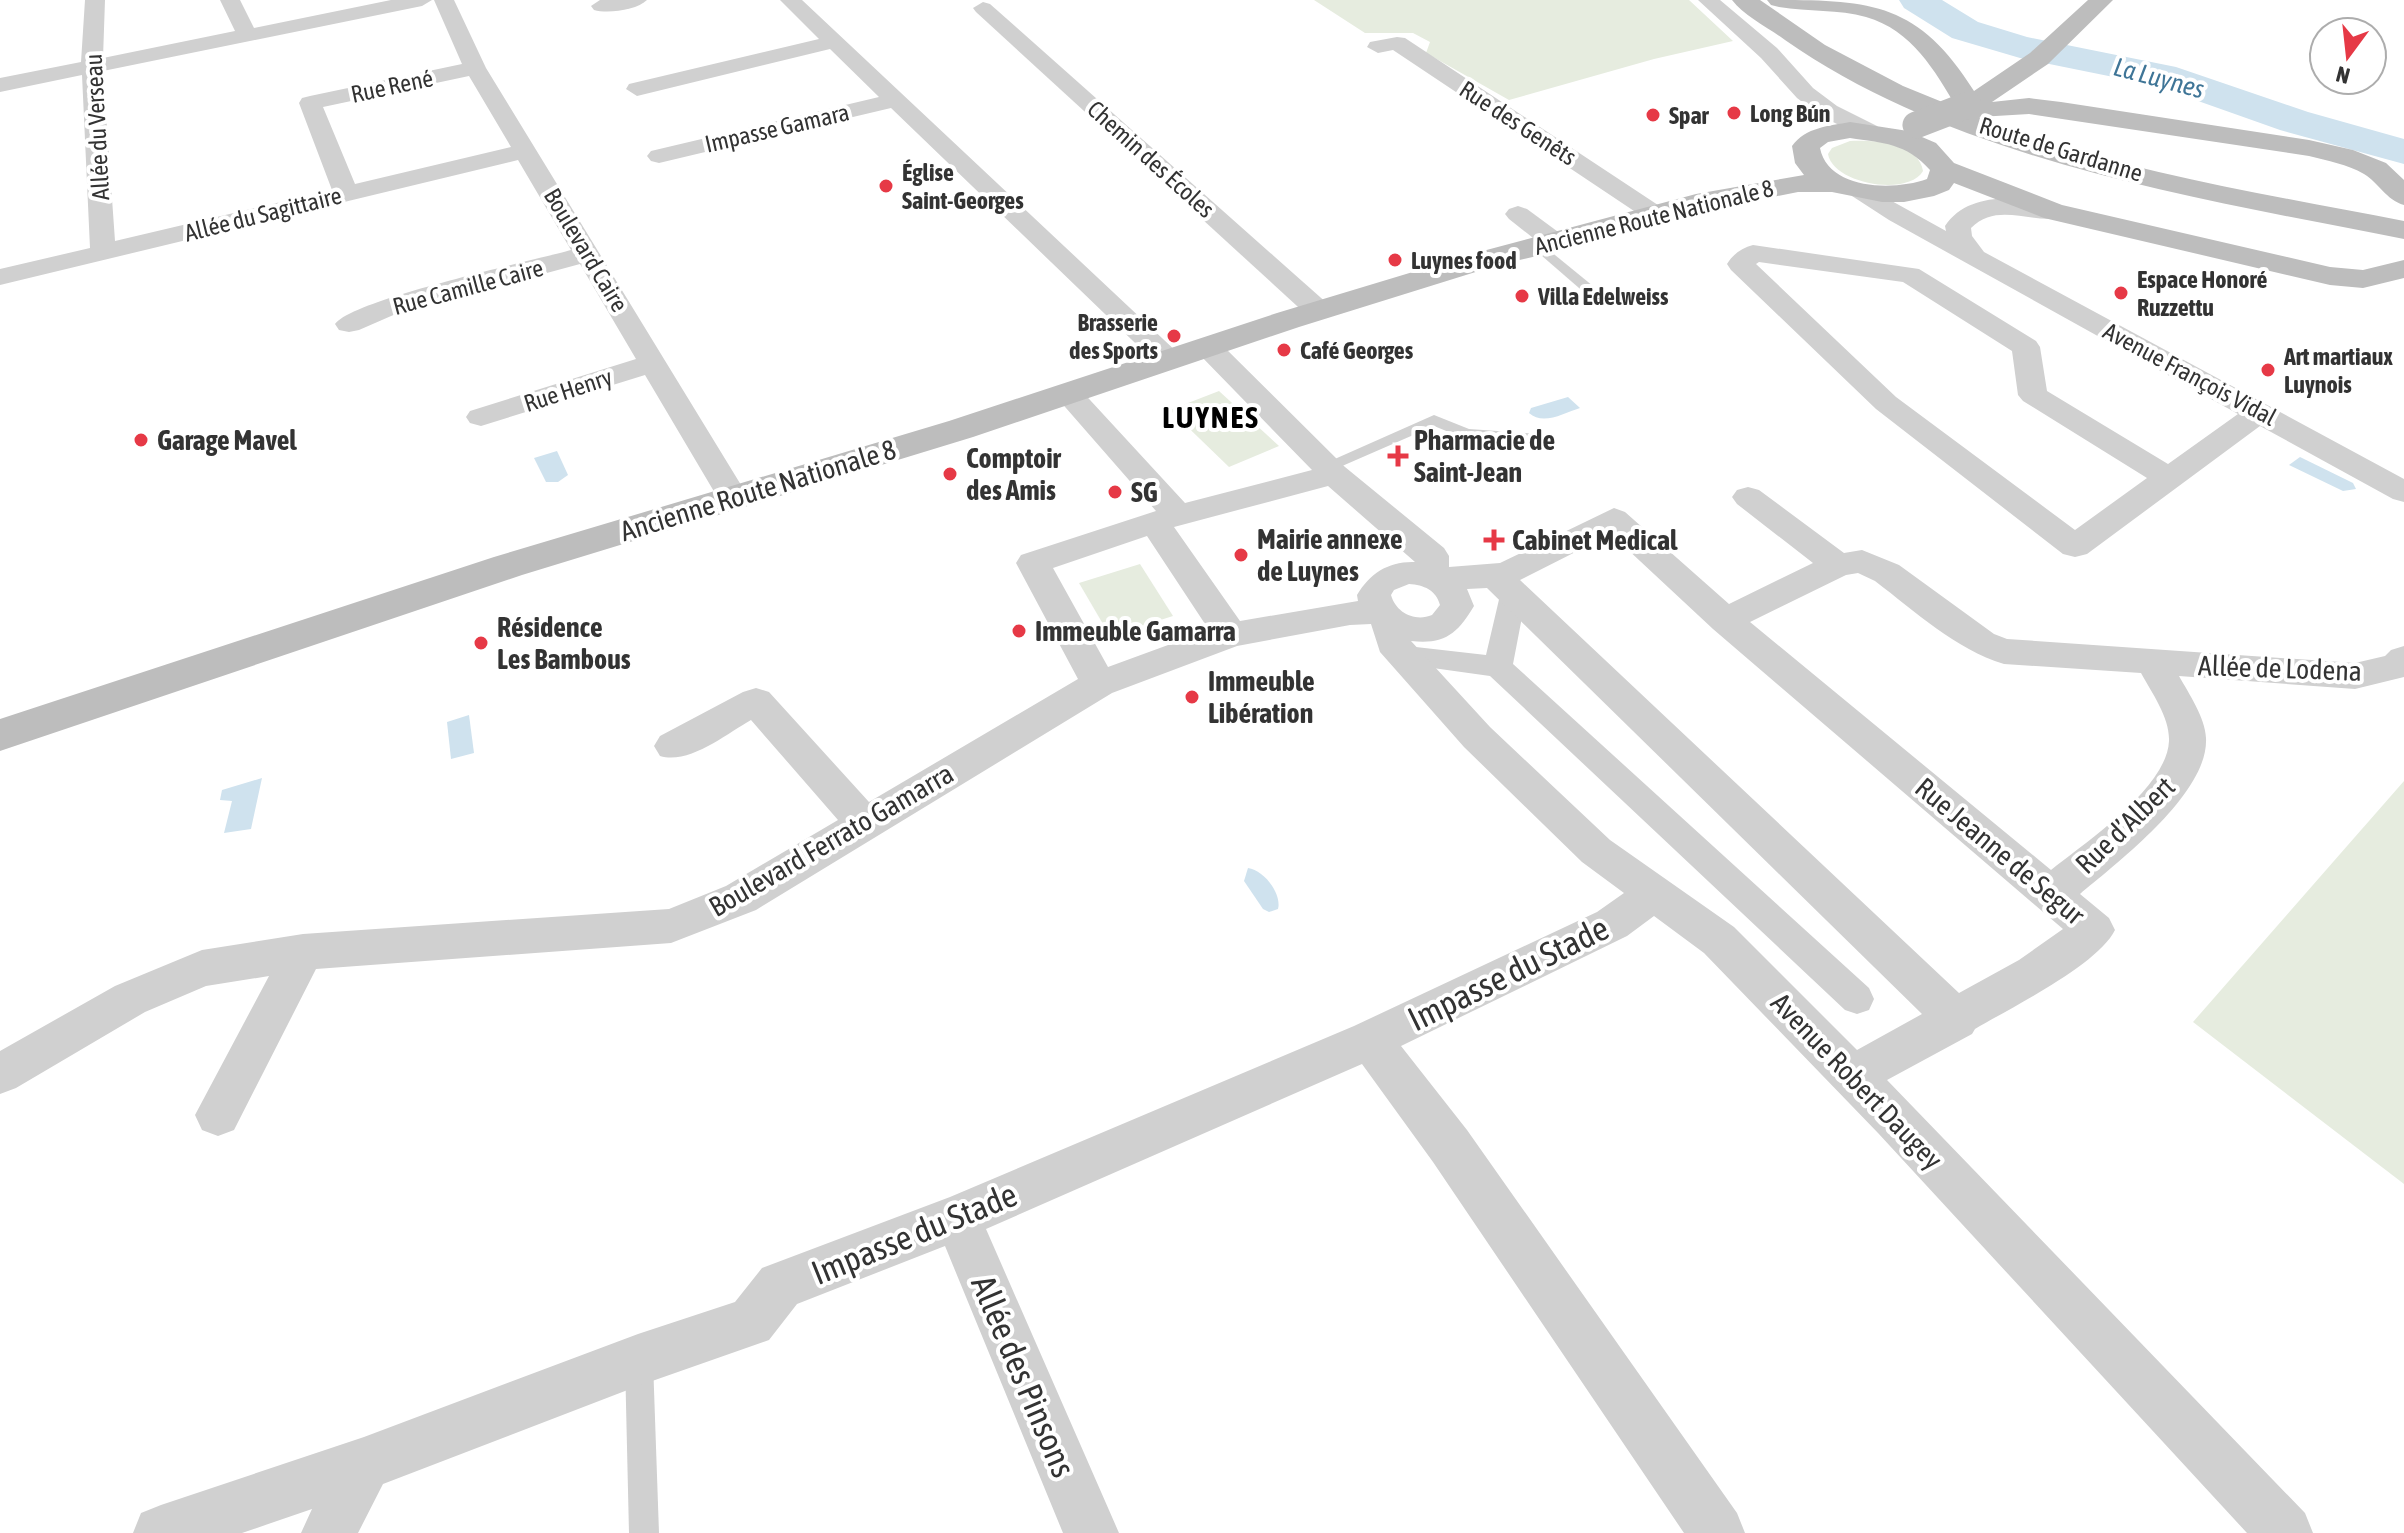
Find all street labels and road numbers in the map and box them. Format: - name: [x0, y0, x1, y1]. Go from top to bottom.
- street label: Allée du Verseau: [80, 53, 114, 201]
- street label: Rue René: [348, 64, 436, 108]
- street label: Rue des Genêts: [1455, 75, 1581, 171]
- street label: Chemin des Écoles: [1082, 95, 1220, 223]
- street label: Impasse Gamara: [702, 98, 852, 158]
- street label: Route de Gardanne: [1976, 111, 2146, 187]
- street label: Ancienne Route Nationale 8: [1532, 174, 1776, 260]
- street label: Allée du Sagittaire: [182, 181, 344, 247]
- street label: Boulevard Caire: [539, 183, 633, 317]
- street label: Rue Camille Caire: [390, 254, 546, 320]
- street label: Avenue François Vidal: [2099, 317, 2282, 431]
- street label: Rue Henry: [520, 363, 616, 417]
- street label: Ancienne Route Nationale 8: [616, 433, 900, 547]
- street label: Allée de Lodena: [2198, 649, 2362, 687]
- street label: Boulevard Ferrato Gamarra: [703, 757, 959, 923]
- street label: Rue d’Albert: [2069, 770, 2181, 880]
- street label: Rue Jeanne de Segur: [1909, 771, 2092, 931]
- street label: Impasse du Stade: [1402, 908, 1614, 1038]
- street label: Avenue Robert Daugey: [1765, 986, 1949, 1176]
- street label: Impasse du Stade: [806, 1174, 1022, 1292]
- street label: Allée des Pinsons: [964, 1270, 1084, 1482]

